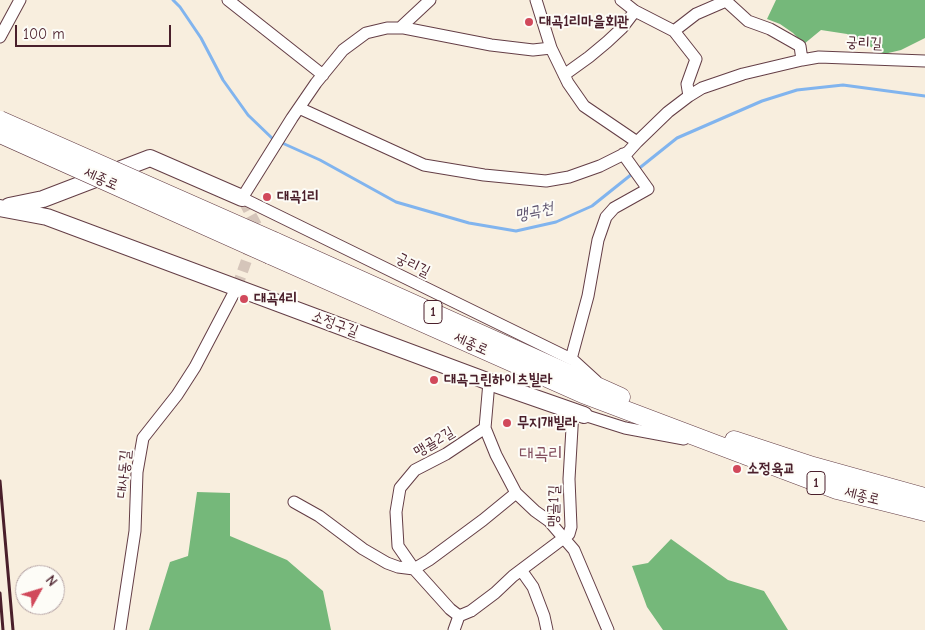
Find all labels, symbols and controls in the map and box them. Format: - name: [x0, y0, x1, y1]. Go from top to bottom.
- place label: 대곡1리마을회관: [539, 13, 629, 31]
- scale bar: [18, 15, 174, 47]
- marker: 대곡1리마을회관: [523, 16, 535, 28]
- text: 100 m: [23, 25, 65, 43]
- street label: 궁리길: [846, 33, 882, 53]
- street label: 세종로: [81, 163, 121, 195]
- place label: 대곡1리: [277, 188, 319, 206]
- marker: 대곡1리: [261, 191, 273, 203]
- water label: 맹곡천: [513, 199, 555, 225]
- street label: 궁리길: [393, 249, 433, 281]
- place label: 대곡4리: [254, 290, 297, 308]
- marker: 대곡4리: [238, 293, 250, 305]
- road number: 1: [424, 300, 442, 324]
- street label: 소정구길: [309, 307, 361, 341]
- street label: 세종로: [451, 328, 491, 360]
- place label: 대곡그린하이츠빌라: [444, 371, 553, 389]
- marker: 대곡그린하이츠빌라: [428, 374, 440, 386]
- place label: 무지개빌라: [517, 414, 577, 432]
- marker: 무지개빌라: [501, 417, 513, 429]
- street label: 맹골2길: [410, 423, 458, 461]
- district label: 대곡리: [519, 443, 563, 465]
- street label: 대사동길: [113, 449, 135, 499]
- place label: 소정육교: [747, 460, 795, 478]
- marker: 소정육교: [731, 463, 743, 475]
- road number: 1: [807, 472, 825, 494]
- street label: 세종로: [842, 483, 882, 509]
- street label: 맹골1길: [545, 485, 563, 527]
- north arrow: [15, 565, 65, 615]
- text: N: [42, 572, 61, 590]

